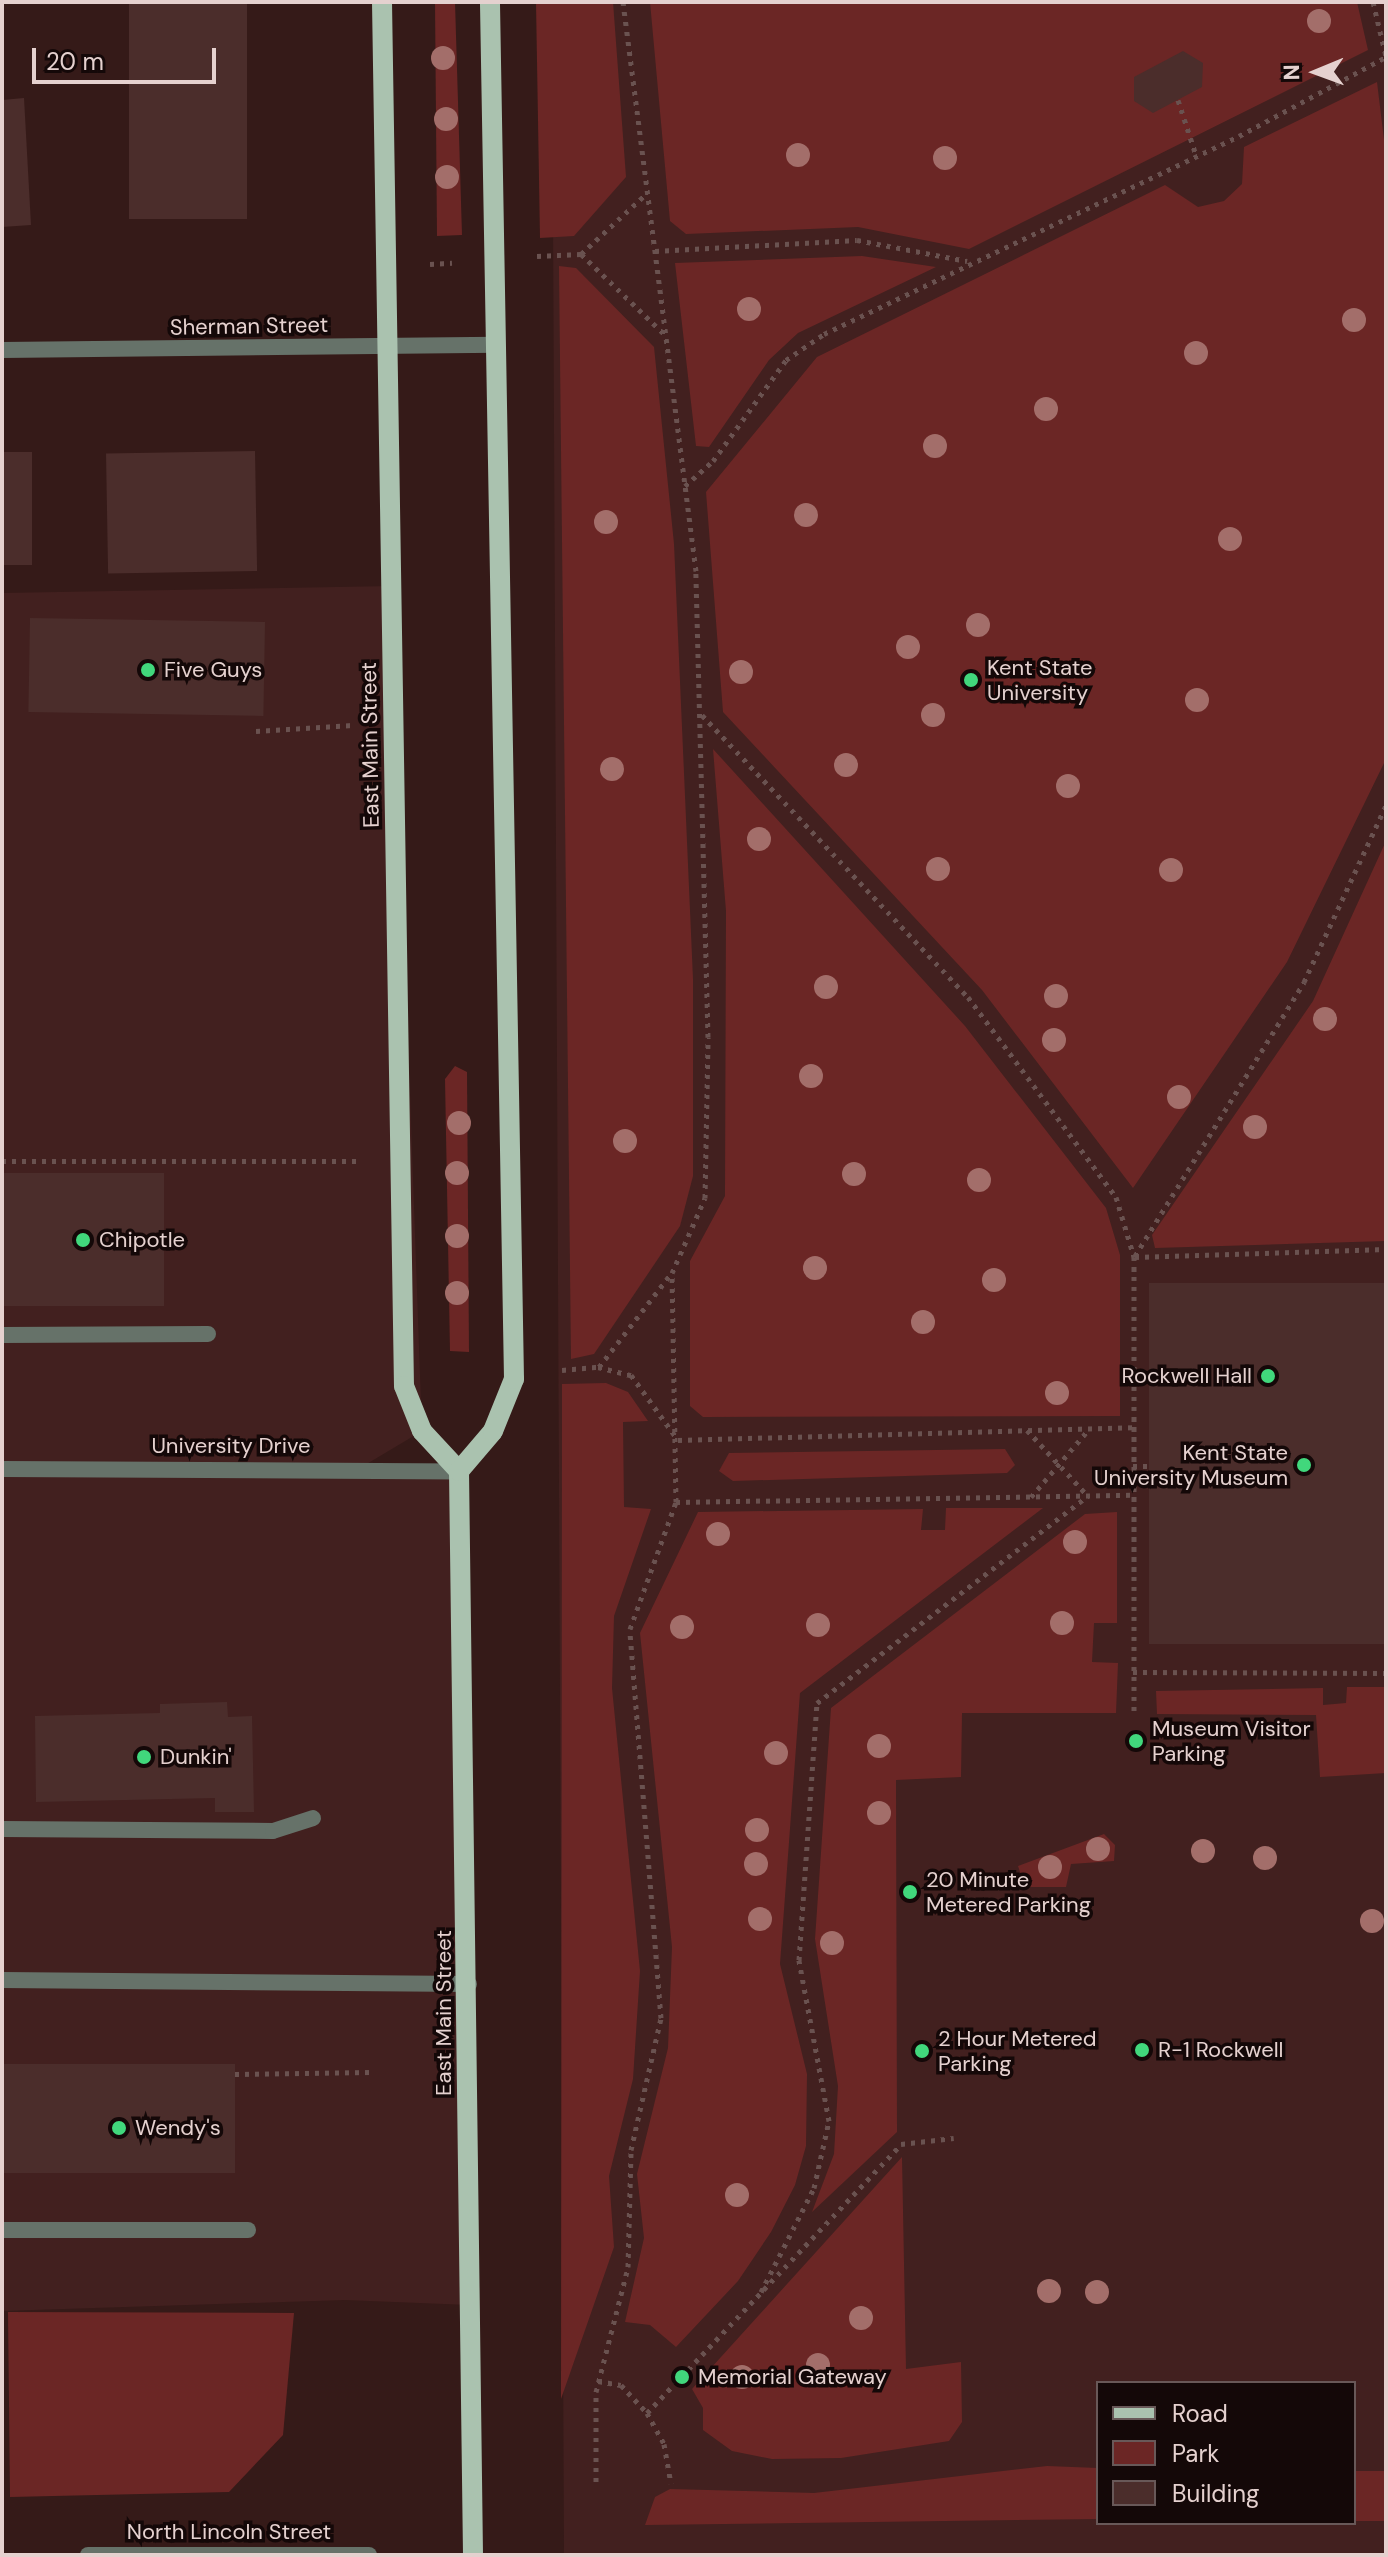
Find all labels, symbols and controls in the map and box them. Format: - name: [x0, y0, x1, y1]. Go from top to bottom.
- scale bar: [36, 32, 220, 82]
- north arrow: [1276, 32, 1356, 112]
- text: 20 m: [46, 46, 104, 77]
- text: N: [1277, 64, 1306, 81]
- street label: Sherman Street: [170, 311, 328, 341]
- place label: Kent State University: [987, 654, 1093, 706]
- place label: Five Guys: [164, 657, 262, 683]
- marker: Five Guys: [139, 661, 157, 679]
- street label: East Main Street: [355, 662, 385, 828]
- marker: Kent State University: [962, 671, 980, 689]
- place label: Chipotle: [99, 1227, 185, 1253]
- marker: Chipotle: [74, 1231, 92, 1249]
- place label: Rockwell Hall: [1122, 1363, 1252, 1389]
- marker: Rockwell Hall: [1259, 1367, 1277, 1385]
- street label: University Drive: [151, 1433, 311, 1459]
- place label: Kent State University Museum: [1094, 1439, 1288, 1490]
- marker: Kent State University Museum: [1295, 1456, 1313, 1474]
- place label: Museum Visitor Parking: [1152, 1715, 1311, 1766]
- marker: Museum Visitor Parking: [1127, 1732, 1145, 1750]
- place label: Dunkin': [160, 1744, 232, 1770]
- marker: Dunkin': [135, 1748, 153, 1766]
- place label: 20 Minute Metered Parking: [926, 1866, 1091, 1918]
- marker: 20 Minute Metered Parking: [901, 1883, 919, 1901]
- street label: East Main Street: [431, 1930, 457, 2096]
- place label: 2 Hour Metered Parking: [938, 2025, 1097, 2076]
- place label: R-1 Rockwell: [1158, 2037, 1283, 2063]
- marker: R-1 Rockwell: [1133, 2041, 1151, 2059]
- marker: 2 Hour Metered Parking: [913, 2042, 931, 2060]
- place label: Wendy's: [135, 2115, 221, 2141]
- marker: Wendy's: [110, 2119, 128, 2137]
- place label: Memorial Gateway: [698, 2364, 887, 2390]
- marker: Memorial Gateway: [673, 2368, 691, 2386]
- legend: [1096, 2381, 1356, 2525]
- text: Road: [1172, 2398, 1228, 2429]
- text: Park: [1172, 2438, 1219, 2469]
- text: Building: [1172, 2478, 1259, 2509]
- street label: North Lincoln Street: [127, 2519, 331, 2545]

